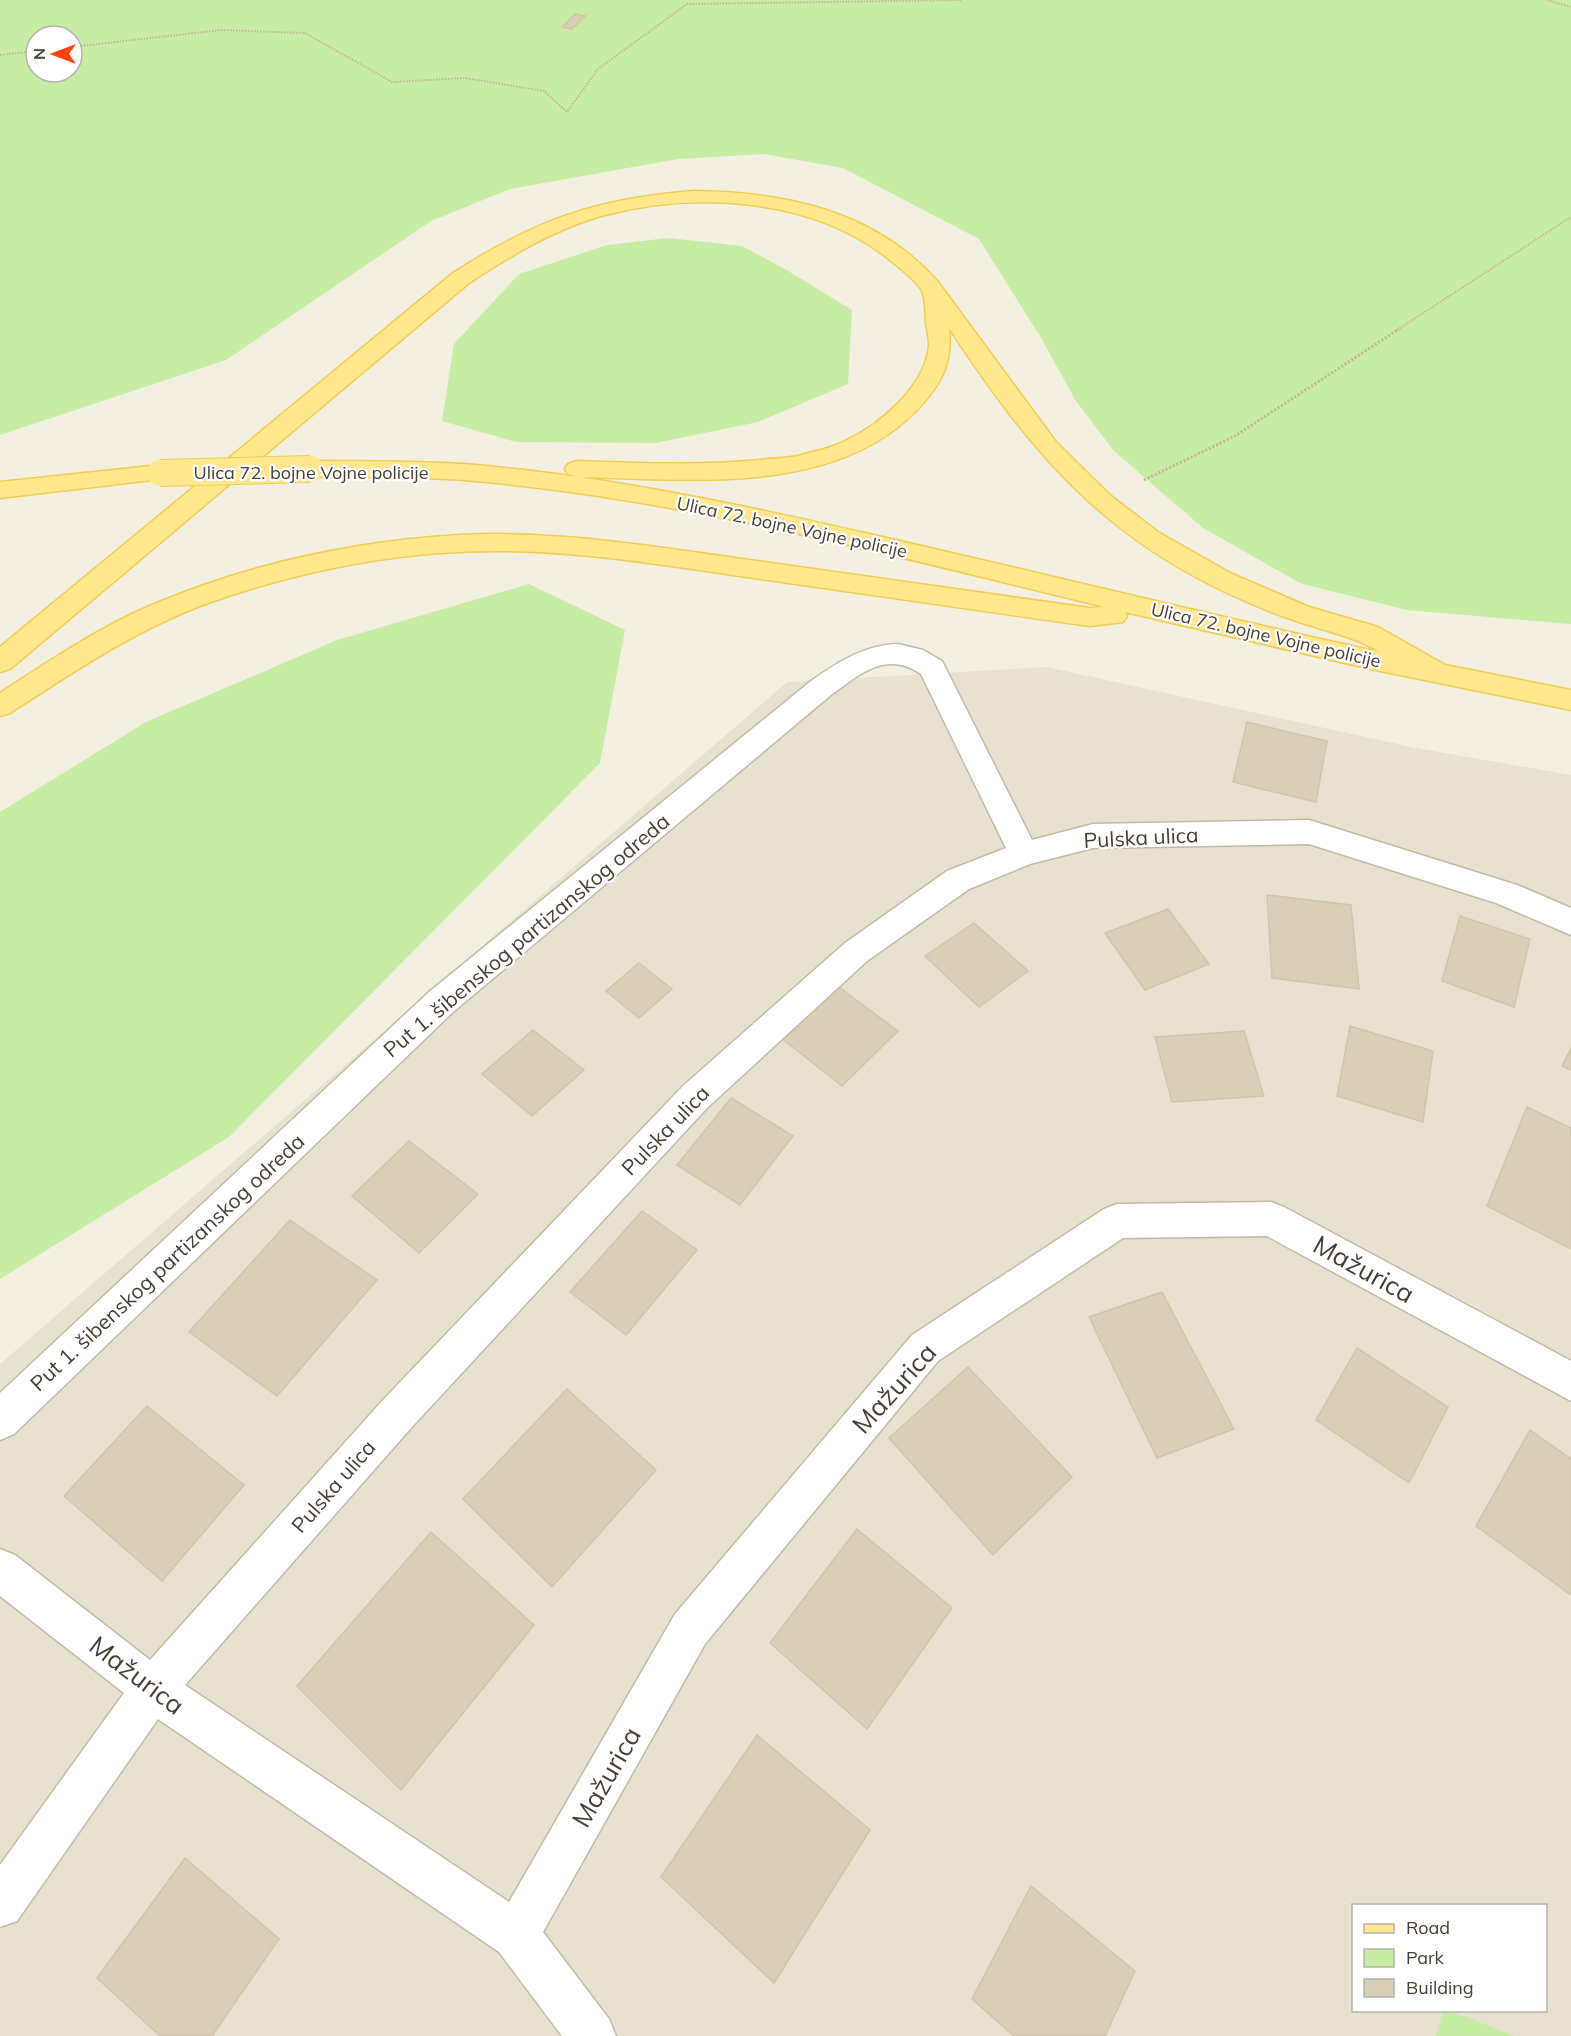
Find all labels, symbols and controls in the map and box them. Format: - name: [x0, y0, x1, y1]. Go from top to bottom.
- north arrow: [24, 24, 84, 84]
- text: N: [29, 48, 49, 60]
- street label: Ulica 72. bojne Vojne policije: [194, 461, 428, 484]
- street label: Ulica 72. bojne Vojne policije: [675, 491, 909, 563]
- street label: Ulica 72. bojne Vojne policije: [1149, 597, 1383, 673]
- street label: Put 1. šibenskog partizanskog odreda: [378, 808, 674, 1062]
- street label: Pulska ulica: [1083, 821, 1199, 853]
- street label: Pulska ulica: [616, 1080, 714, 1180]
- street label: Put 1. šibenskog partizanskog odreda: [25, 1128, 309, 1396]
- street label: Mažurica: [1308, 1228, 1420, 1310]
- street label: Mažurica: [845, 1336, 943, 1440]
- street label: Pulska ulica: [286, 1434, 380, 1538]
- street label: Mažurica: [83, 1629, 191, 1721]
- street label: Mažurica: [564, 1721, 648, 1833]
- legend: [1352, 1904, 1547, 2012]
- text: Road: [1406, 1916, 1450, 1939]
- text: Park: [1406, 1946, 1445, 1969]
- text: Building: [1406, 1976, 1474, 1999]

